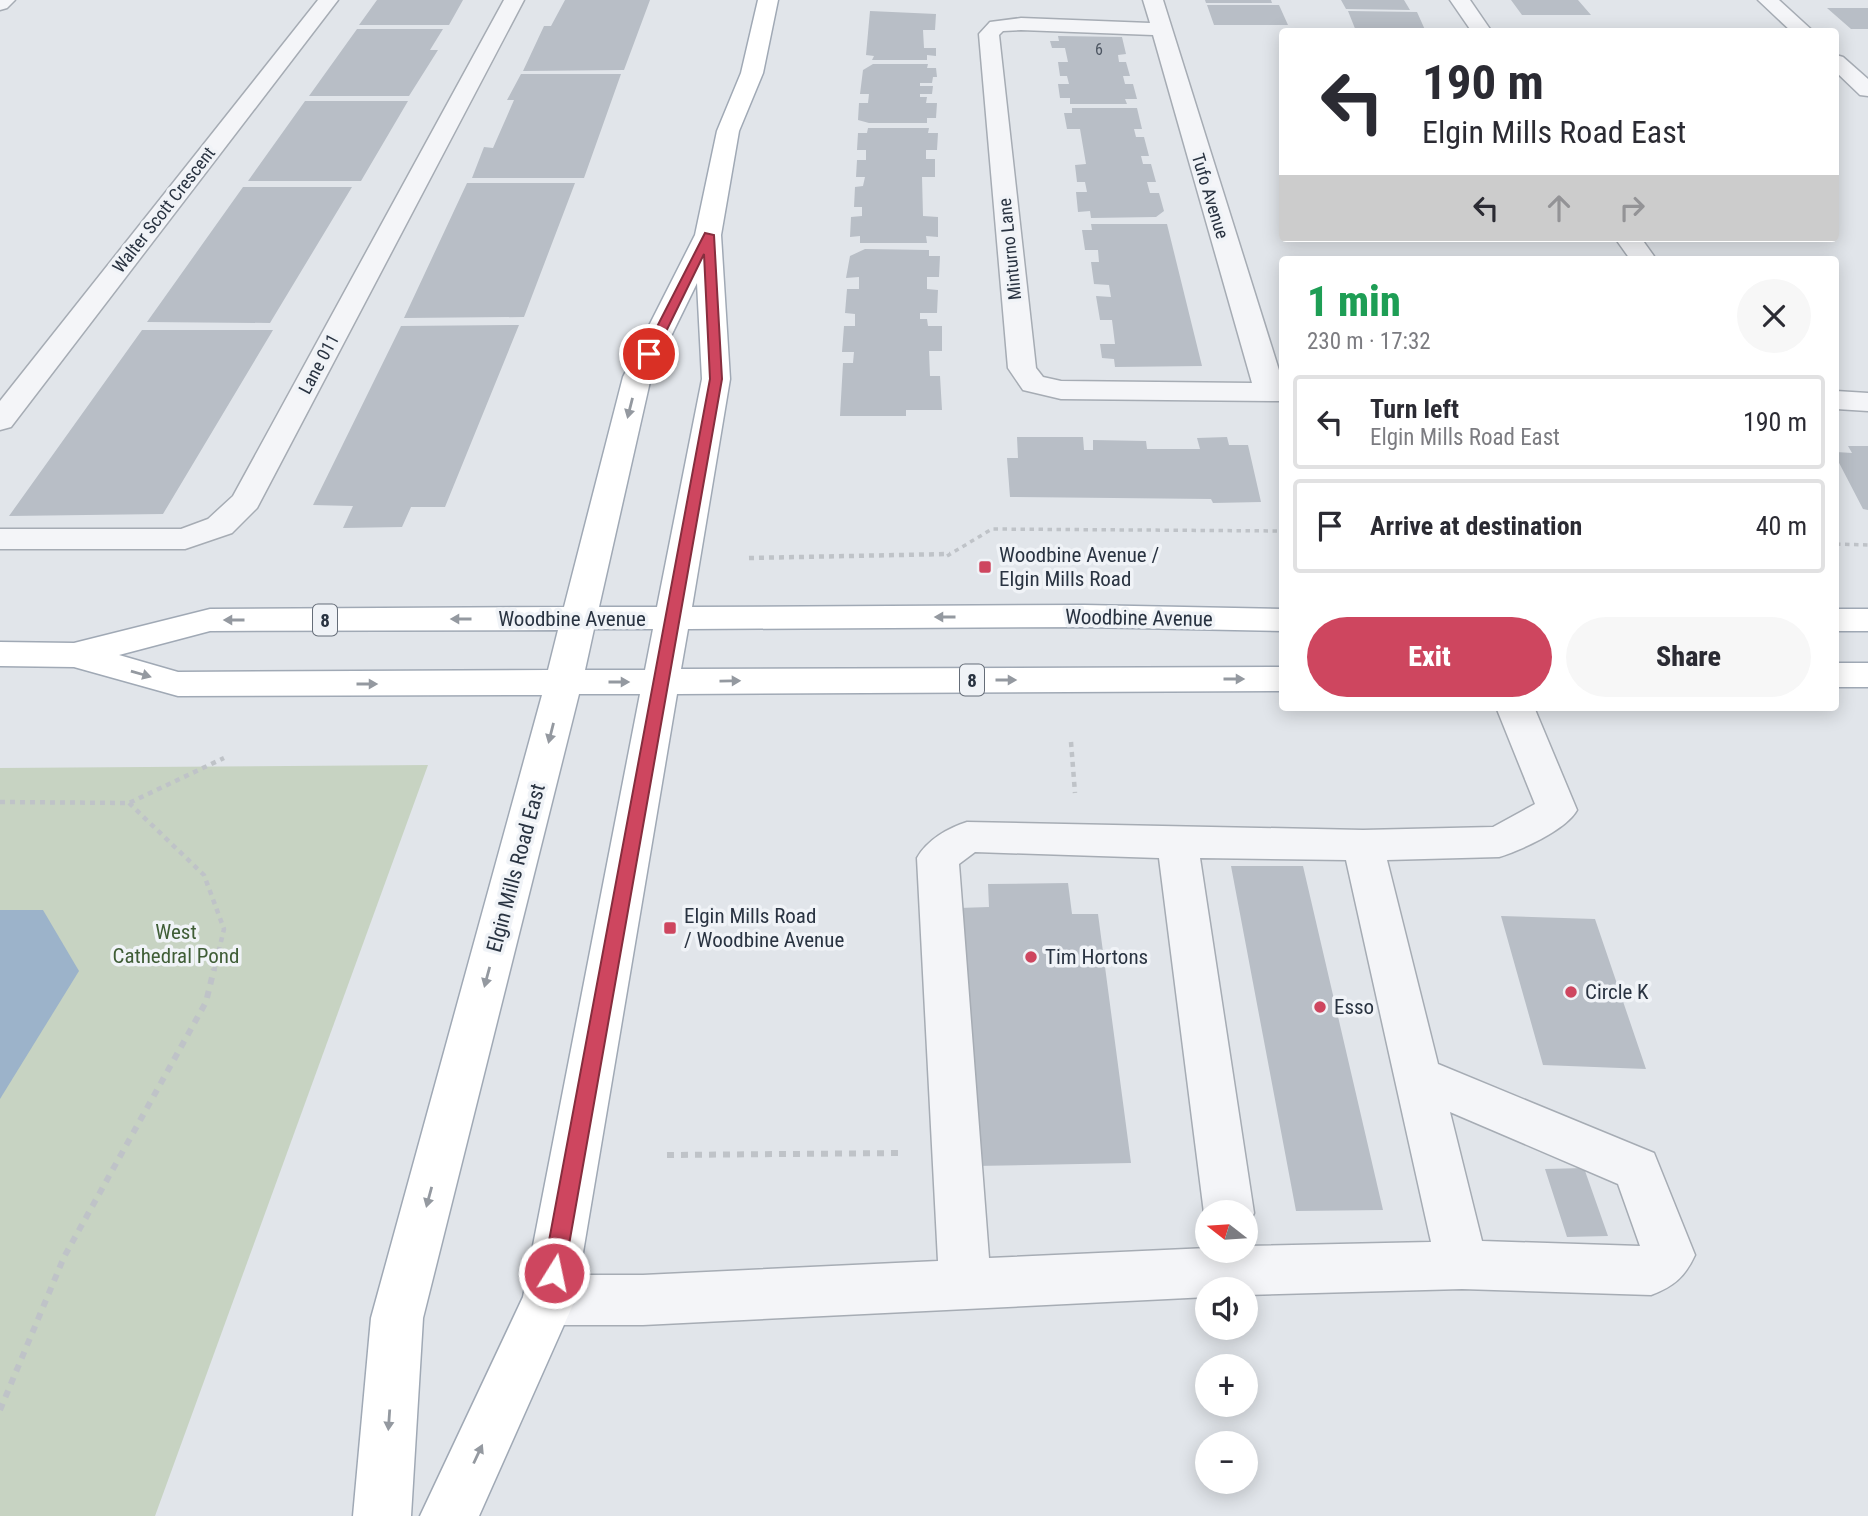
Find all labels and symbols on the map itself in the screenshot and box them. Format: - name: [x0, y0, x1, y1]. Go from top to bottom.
- house number: 6: [1095, 40, 1103, 59]
- street label: Walter Scott Crescent: [108, 143, 219, 277]
- street label: Tufo Avenue: [1188, 151, 1233, 241]
- street label: Minturno Lane: [994, 197, 1025, 301]
- pin: [619, 324, 679, 384]
- street label: Lane 011: [294, 330, 343, 397]
- one-way arrow: [624, 397, 635, 419]
- place label: Woodbine Avenue / Elgin Mills Road: [999, 543, 1159, 591]
- marker: Woodbine Avenue / Elgin Mills Road: [977, 559, 993, 575]
- road number: 8: [313, 604, 337, 636]
- street label: Woodbine Avenue: [1065, 605, 1213, 631]
- street label: Woodbine Avenue: [498, 607, 646, 631]
- one-way arrow: [934, 611, 956, 623]
- one-way arrow: [450, 613, 472, 625]
- one-way arrow: [223, 614, 245, 626]
- road number: 8: [960, 664, 984, 695]
- one-way arrow: [131, 669, 152, 679]
- one-way arrow: [1223, 673, 1245, 685]
- one-way arrow: [995, 674, 1017, 686]
- one-way arrow: [719, 675, 741, 687]
- one-way arrow: [608, 676, 630, 688]
- one-way arrow: [356, 678, 378, 690]
- one-way arrow: [545, 722, 556, 744]
- street label: Elgin Mills Road East: [482, 781, 550, 955]
- place label: Elgin Mills Road / Woodbine Avenue: [684, 904, 844, 952]
- park label: West Cathedral Pond: [113, 920, 239, 968]
- marker: Elgin Mills Road / Woodbine Avenue: [662, 920, 678, 936]
- place label: Tim Hortons: [1045, 945, 1148, 969]
- marker: Tim Hortons: [1023, 949, 1039, 965]
- one-way arrow: [481, 966, 492, 988]
- place label: Circle K: [1585, 980, 1649, 1004]
- marker: Circle K: [1563, 984, 1579, 1000]
- place label: Esso: [1334, 995, 1374, 1019]
- marker: Esso: [1312, 999, 1328, 1015]
- one-way arrow: [423, 1186, 434, 1208]
- north arrow: [1195, 1200, 1258, 1264]
- position arrow: [517, 1236, 591, 1310]
- one-way arrow: [384, 1409, 395, 1431]
- one-way arrow: [472, 1444, 483, 1464]

